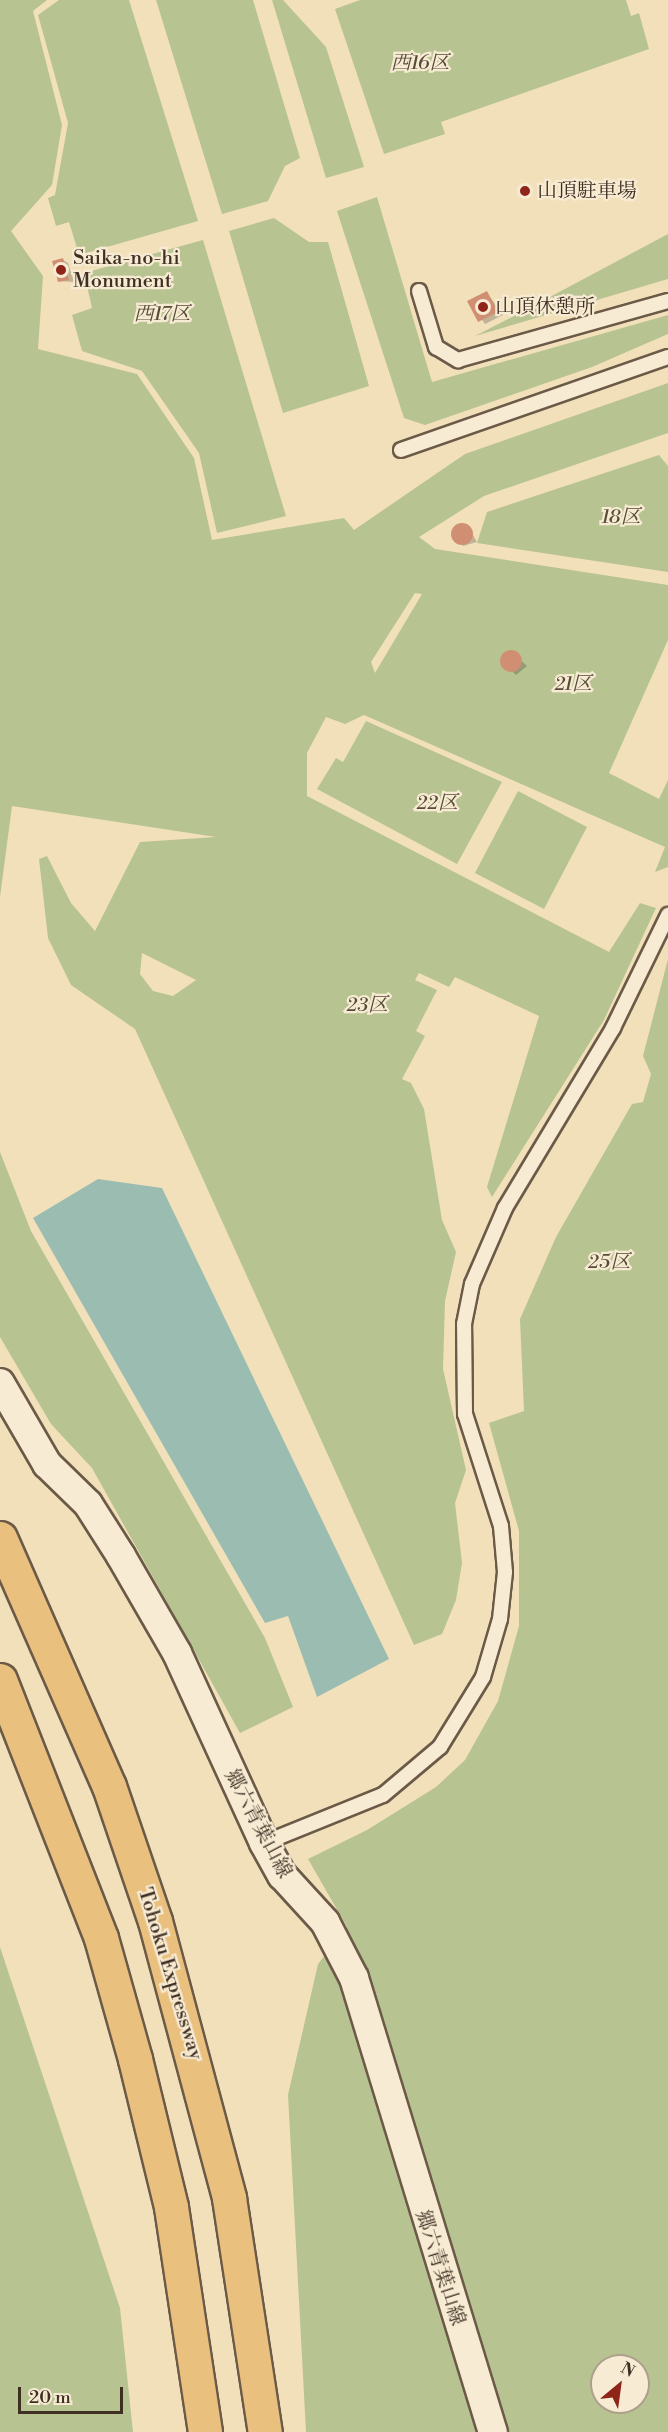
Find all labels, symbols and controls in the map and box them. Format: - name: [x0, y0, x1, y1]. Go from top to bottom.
- park label: 西16区: [391, 51, 449, 75]
- place label: 山頂駐車場: [537, 179, 637, 203]
- marker: 山頂駐車場: [518, 184, 532, 198]
- place label: Saika-no-hi Monument: [73, 246, 180, 293]
- marker: Saika-no-hi Monument: [54, 263, 68, 277]
- place label: 山頂休憩所: [495, 295, 595, 319]
- marker: 山頂休憩所: [476, 300, 490, 314]
- park label: 西17区: [134, 302, 190, 326]
- park label: 18区: [601, 505, 641, 529]
- park label: 21区: [554, 672, 592, 696]
- park label: 22区: [416, 791, 458, 815]
- park label: 23区: [346, 993, 388, 1017]
- park label: 25区: [588, 1250, 630, 1274]
- street label: 郷六青葉山線: [219, 1765, 297, 1883]
- street label: Tohoku Expressway: [132, 1885, 208, 2063]
- street label: 郷六青葉山線: [410, 2207, 470, 2329]
- north arrow: [590, 2354, 650, 2414]
- text: N: [617, 2358, 638, 2382]
- scale bar: [21, 2375, 126, 2413]
- text: 20 m: [29, 2386, 71, 2409]

